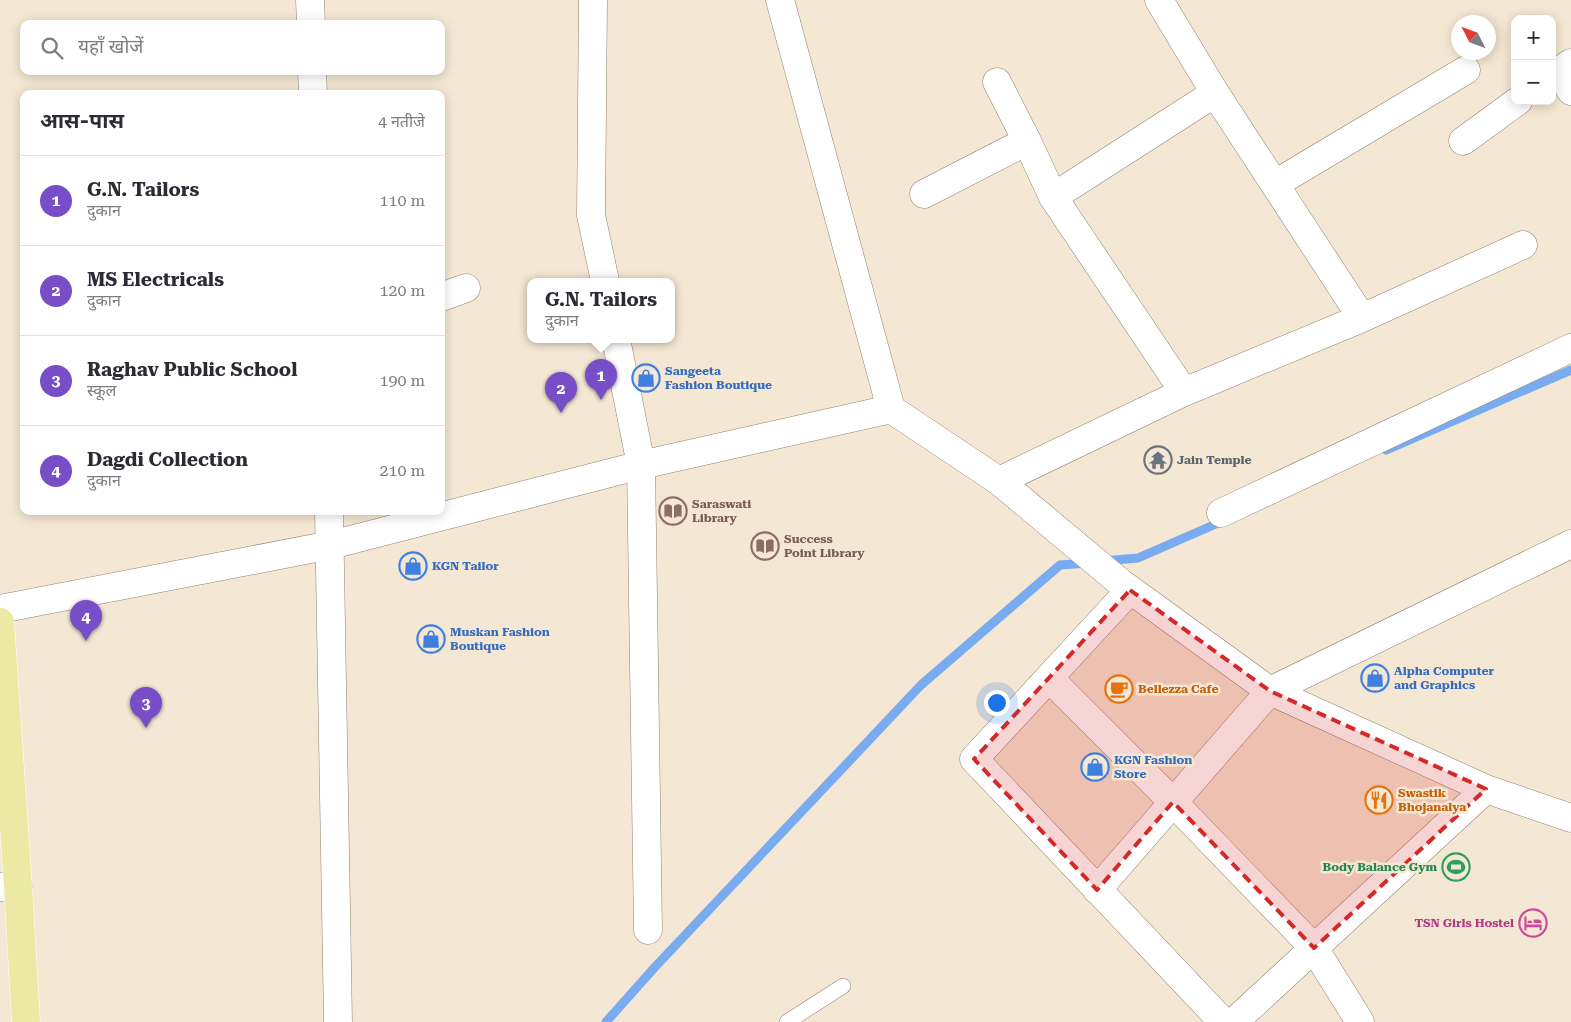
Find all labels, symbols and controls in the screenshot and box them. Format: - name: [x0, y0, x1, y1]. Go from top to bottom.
- north arrow: [1451, 15, 1496, 60]
- map controls: [1511, 15, 1556, 105]
- button: +: [1511, 15, 1556, 60]
- search box: [20, 20, 445, 75]
- icon: search: [38, 34, 66, 62]
- text: यहाँ खोजें: [78, 35, 143, 58]
- button: −: [1511, 60, 1556, 105]
- text: आस-पास: [40, 109, 124, 133]
- text: 4 नतीजे: [378, 112, 425, 131]
- text: G.N. Tailors: [87, 178, 199, 201]
- text: 1: [52, 191, 60, 210]
- text: 110 m: [379, 191, 425, 210]
- text: दुकान: [87, 201, 121, 220]
- text: MS Electricals: [87, 268, 224, 291]
- popup: [527, 278, 675, 343]
- text: 2: [52, 281, 60, 300]
- text: 120 m: [379, 281, 425, 300]
- text: G.N. Tailors: [545, 288, 657, 311]
- text: दुकान: [87, 291, 121, 310]
- text: दुकान: [545, 311, 579, 330]
- text: Raghav Public School: [87, 358, 297, 381]
- pin: 1: [585, 359, 617, 400]
- shop icon: Sangeeta Fashion Boutique: [631, 363, 661, 393]
- place label: Sangeeta Fashion Boutique: [665, 364, 772, 392]
- text: 3: [52, 371, 60, 390]
- text: 190 m: [379, 371, 425, 390]
- pin: 2: [545, 372, 577, 413]
- text: स्कूल: [87, 381, 116, 400]
- temple icon: Jain Temple: [1143, 445, 1173, 475]
- text: Dagdi Collection: [87, 448, 248, 471]
- place label: Jain Temple: [1177, 453, 1252, 467]
- text: 4: [52, 461, 60, 480]
- text: 210 m: [379, 461, 425, 480]
- text: दुकान: [87, 471, 121, 490]
- library icon: Saraswati Library: [658, 496, 688, 526]
- place label: Saraswati Library: [692, 497, 751, 525]
- library icon: Success Point Library: [750, 531, 780, 561]
- place label: Success Point Library: [784, 532, 865, 560]
- shop icon: KGN Tailor: [398, 551, 428, 581]
- place label: KGN Tailor: [432, 559, 499, 573]
- pin: 4: [70, 600, 102, 641]
- shop icon: Muskan Fashion Boutique: [416, 624, 446, 654]
- place label: Muskan Fashion Boutique: [450, 625, 550, 653]
- shop icon: Alpha Computer and Graphics: [1360, 663, 1390, 693]
- place label: Alpha Computer and Graphics: [1394, 664, 1494, 692]
- cafe icon: Bellezza Cafe: [1104, 674, 1134, 704]
- place label: Bellezza Cafe: [1138, 682, 1219, 696]
- pin: 3: [130, 687, 162, 728]
- your location: [984, 690, 1010, 716]
- shop icon: KGN Fashion Store: [1080, 752, 1110, 782]
- place label: KGN Fashion Store: [1114, 753, 1192, 781]
- restaurant icon: Swastik Bhojanalya: [1364, 785, 1394, 815]
- place label: Swastik Bhojanalya: [1398, 786, 1466, 814]
- sports icon: Body Balance Gym: [1441, 852, 1471, 882]
- place label: Body Balance Gym: [1322, 860, 1437, 874]
- hotel icon: TSN Girls Hostel: [1518, 908, 1548, 938]
- place label: TSN Girls Hostel: [1414, 916, 1514, 930]

